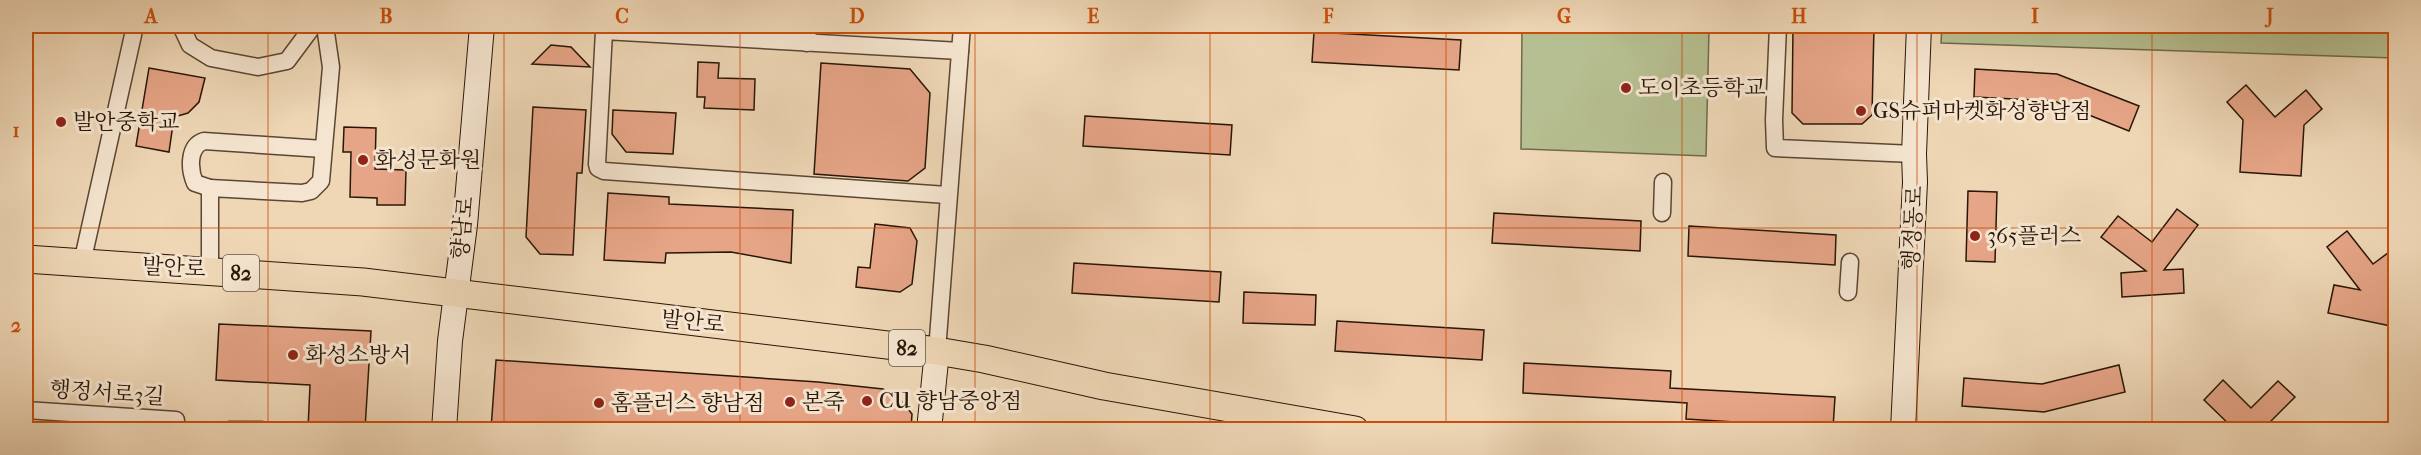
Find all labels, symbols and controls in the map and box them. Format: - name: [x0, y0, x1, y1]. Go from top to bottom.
- text: A: [143, 5, 159, 28]
- text: B: [379, 5, 393, 28]
- text: C: [615, 5, 629, 28]
- text: D: [849, 5, 865, 28]
- text: E: [1087, 5, 1099, 28]
- text: F: [1322, 5, 1334, 28]
- text: G: [1557, 5, 1571, 28]
- text: H: [1791, 5, 1807, 28]
- text: I: [2031, 5, 2039, 28]
- text: J: [2264, 5, 2274, 28]
- place label: 도이초등학교: [1638, 75, 1766, 101]
- marker: 도이초등학교: [1619, 81, 1633, 95]
- place label: GS슈퍼마켓화성향남점: [1873, 98, 2091, 124]
- marker: GS슈퍼마켓화성향남점: [1854, 104, 1868, 118]
- place label: 발안중학교: [73, 109, 179, 135]
- marker: 발안중학교: [54, 115, 68, 129]
- text: 1: [12, 119, 20, 142]
- place label: 화성문화원: [375, 147, 481, 173]
- marker: 화성문화원: [356, 153, 370, 167]
- street label: 행정동로: [1898, 185, 1928, 271]
- street label: 향남로: [447, 195, 479, 261]
- place label: 365플러스: [1987, 223, 2081, 249]
- marker: 365플러스: [1968, 229, 1982, 243]
- street label: 발안로: [141, 253, 207, 283]
- road number: 82: [223, 255, 259, 291]
- street label: 발안로: [660, 306, 726, 338]
- text: 2: [11, 314, 21, 337]
- road number: 82: [889, 330, 925, 366]
- place label: 화성소방서: [305, 342, 411, 368]
- marker: 화성소방서: [286, 348, 300, 362]
- street label: 행정서로3길: [49, 376, 165, 410]
- place label: CU 향남중앙점: [879, 388, 1022, 414]
- place label: 본죽: [802, 389, 845, 415]
- place label: 홈플러스 향남점: [611, 390, 764, 416]
- marker: CU 향남중앙점: [860, 394, 874, 408]
- marker: 본죽: [783, 395, 797, 409]
- marker: 홈플러스 향남점: [592, 396, 606, 410]

